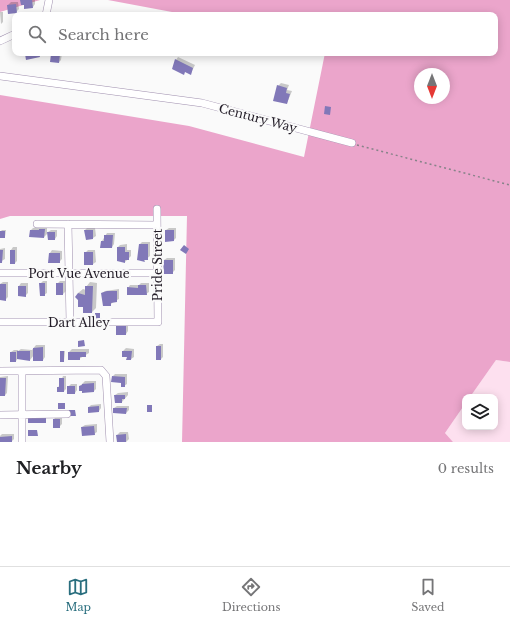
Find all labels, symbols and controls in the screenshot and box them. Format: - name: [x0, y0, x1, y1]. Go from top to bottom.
- search box: [12, 12, 498, 56]
- icon: search: [26, 23, 48, 45]
- text: Search here: [58, 25, 149, 44]
- north arrow: [414, 68, 450, 104]
- street label: Century Way: [217, 100, 299, 136]
- street label: Pride Street: [150, 228, 165, 301]
- street label: Port Vue Avenue: [28, 266, 130, 281]
- street label: Dart Alley: [48, 315, 110, 330]
- map controls: [462, 394, 498, 430]
- button: layers: [462, 394, 498, 430]
- text: Nearby: [16, 458, 82, 479]
- text: 0 results: [438, 460, 494, 477]
- tab: Map: [65, 576, 91, 614]
- tab: Directions: [222, 576, 280, 614]
- tab: Saved: [411, 576, 445, 614]

